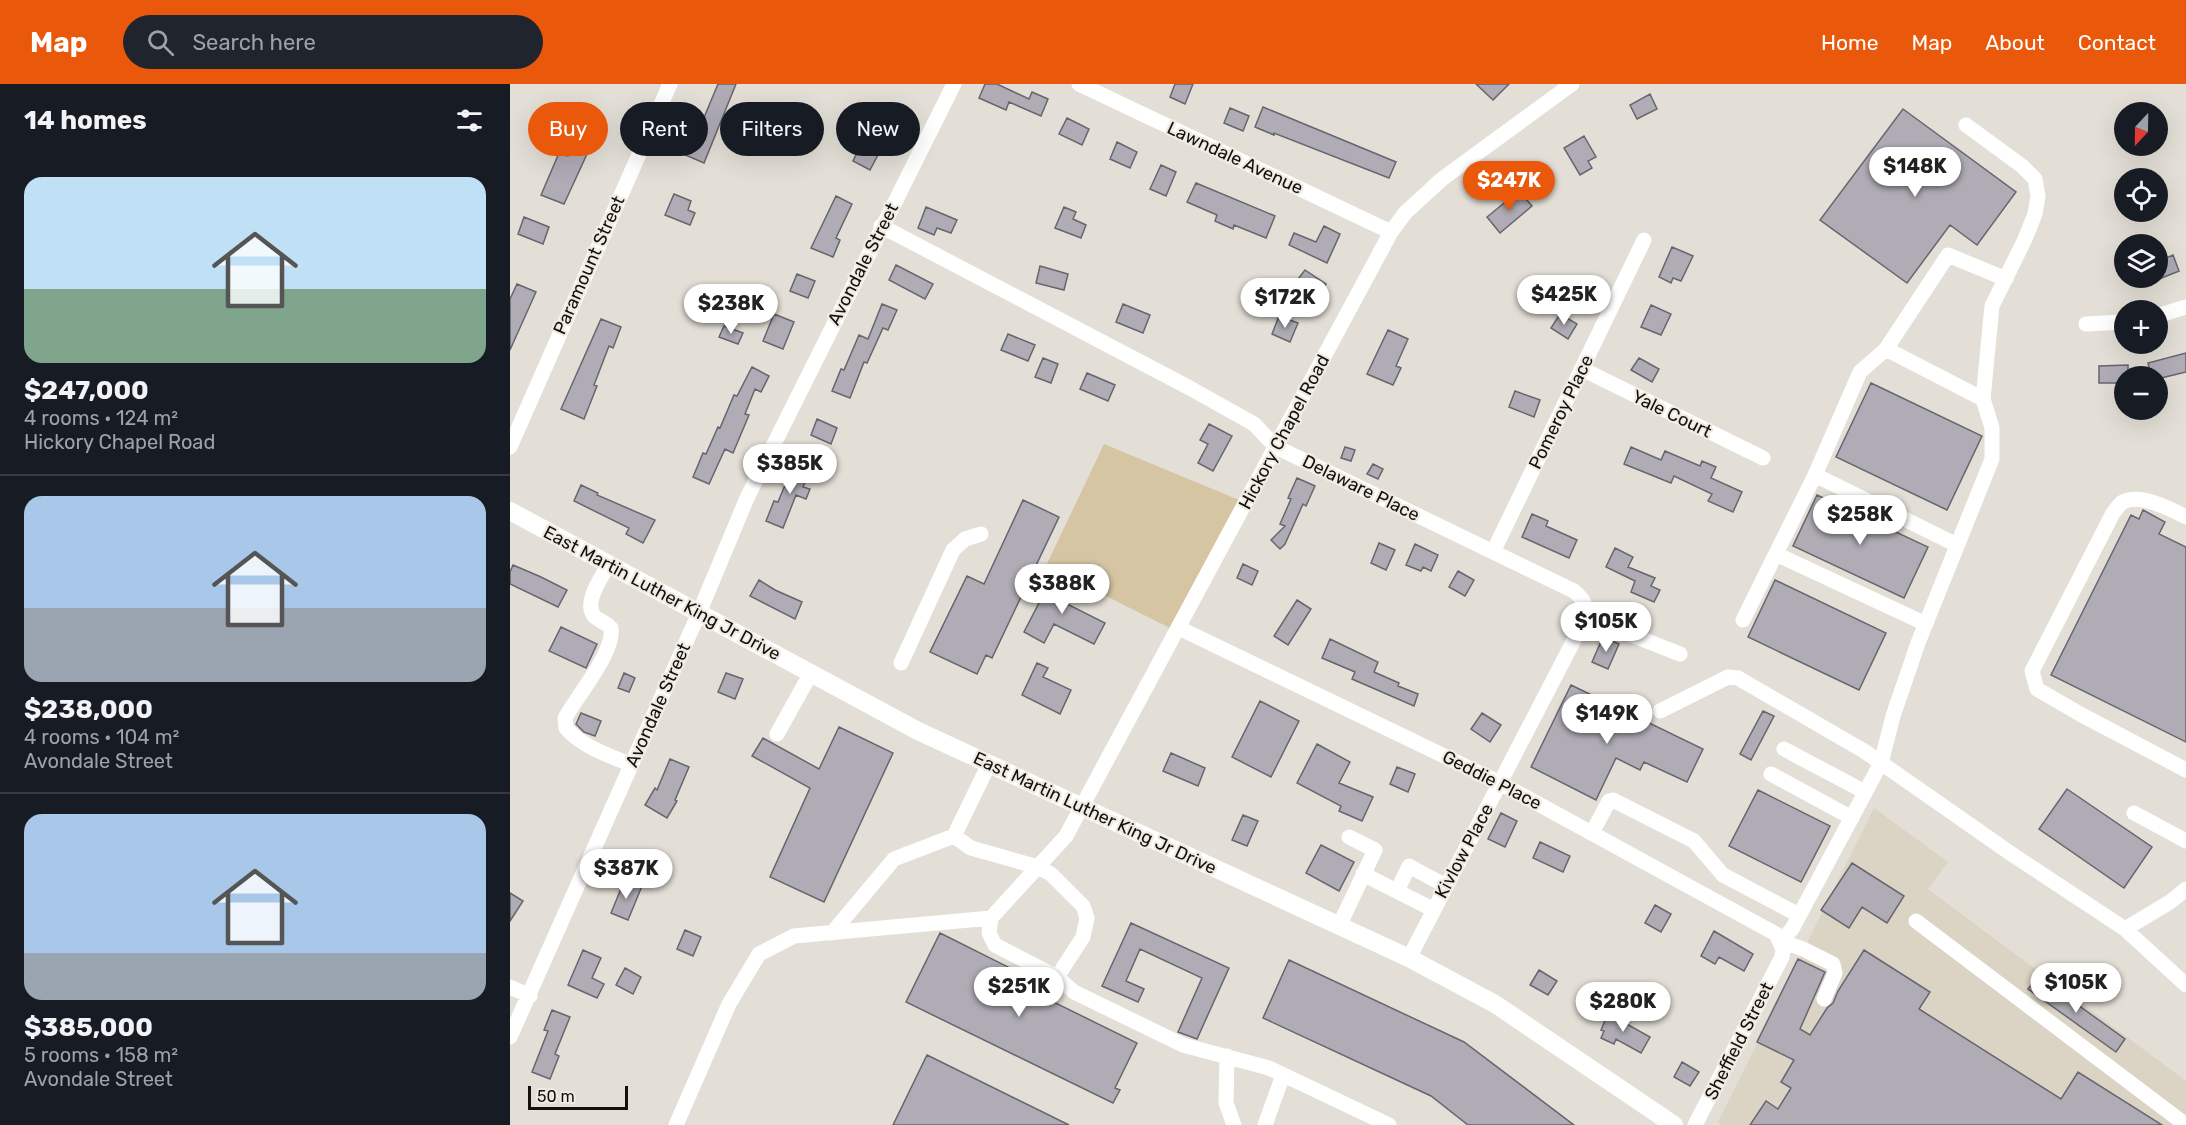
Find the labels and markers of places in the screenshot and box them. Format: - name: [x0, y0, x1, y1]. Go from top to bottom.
- pin: $148K: [1873, 147, 1957, 198]
- pin: $247K: [1467, 161, 1551, 212]
- pin: $425K: [1522, 275, 1606, 326]
- pin: $172K: [1243, 278, 1327, 329]
- pin: $238K: [689, 284, 773, 335]
- pin: $385K: [748, 444, 832, 495]
- pin: $258K: [1818, 495, 1902, 546]
- pin: $388K: [1020, 564, 1104, 615]
- pin: $105K: [1564, 602, 1648, 653]
- pin: $149K: [1565, 694, 1649, 745]
- pin: $387K: [584, 849, 668, 900]
- pin: $105K: [2034, 963, 2118, 1014]
- pin: $251K: [977, 967, 1061, 1018]
- pin: $280K: [1581, 982, 1665, 1033]

